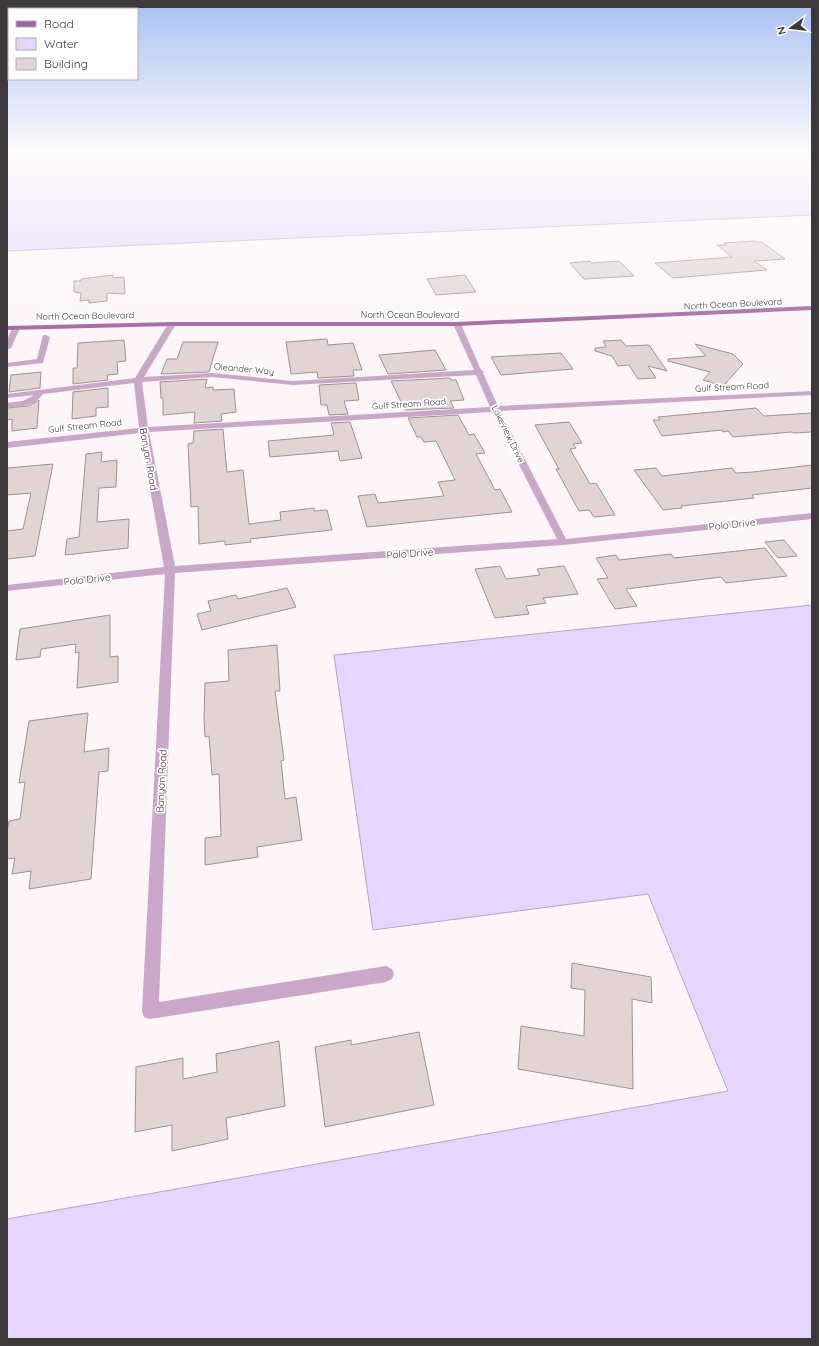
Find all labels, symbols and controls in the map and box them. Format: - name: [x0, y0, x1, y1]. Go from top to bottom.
- legend: [8, 8, 138, 80]
- north arrow: [771, 8, 811, 48]
- text: Road: [44, 16, 74, 31]
- text: N: [774, 25, 789, 36]
- text: Water: [44, 36, 79, 51]
- text: Building: [44, 56, 88, 71]
- street label: North Ocean Boulevard: [684, 295, 782, 312]
- street label: North Ocean Boulevard: [36, 309, 134, 322]
- street label: North Ocean Boulevard: [361, 309, 459, 320]
- street label: Oleander Way: [214, 360, 275, 377]
- street label: Gulf Stream Road: [695, 379, 769, 394]
- street label: Gulf Stream Road: [372, 395, 446, 412]
- street label: Lakeview Drive: [490, 403, 527, 464]
- street label: Gulf Stream Road: [48, 416, 122, 435]
- street label: Banyan Road: [137, 427, 160, 491]
- street label: Polo Drive: [708, 516, 756, 533]
- street label: Polo Drive: [386, 545, 434, 562]
- street label: Polo Drive: [63, 571, 111, 588]
- street label: Banyan Road: [153, 749, 170, 813]

